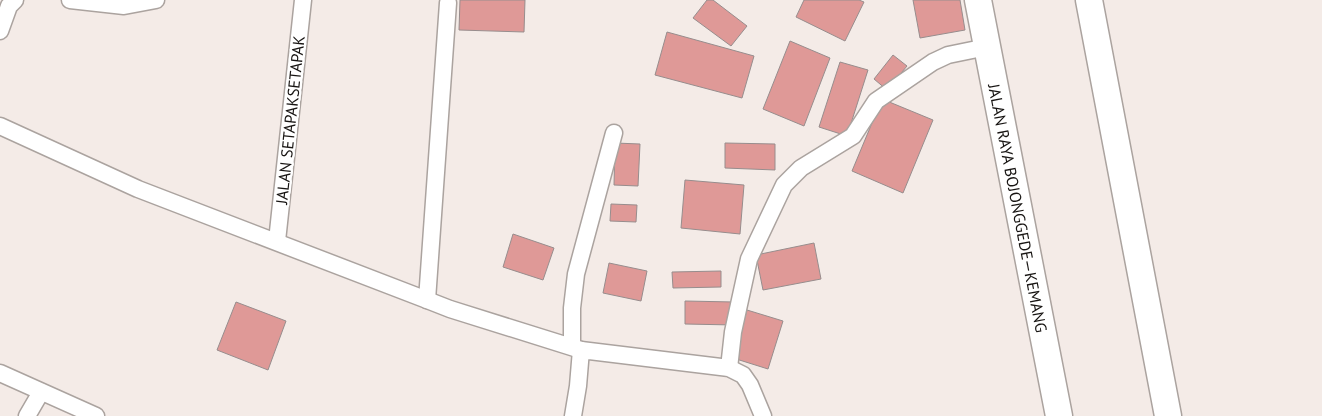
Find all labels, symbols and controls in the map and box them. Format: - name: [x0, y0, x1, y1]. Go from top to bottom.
- street label: JALAN SETAPAKSETAPAK: [271, 34, 309, 206]
- street label: JALAN RAYA BOJONGGEDE—KEMANG: [984, 81, 1052, 334]

